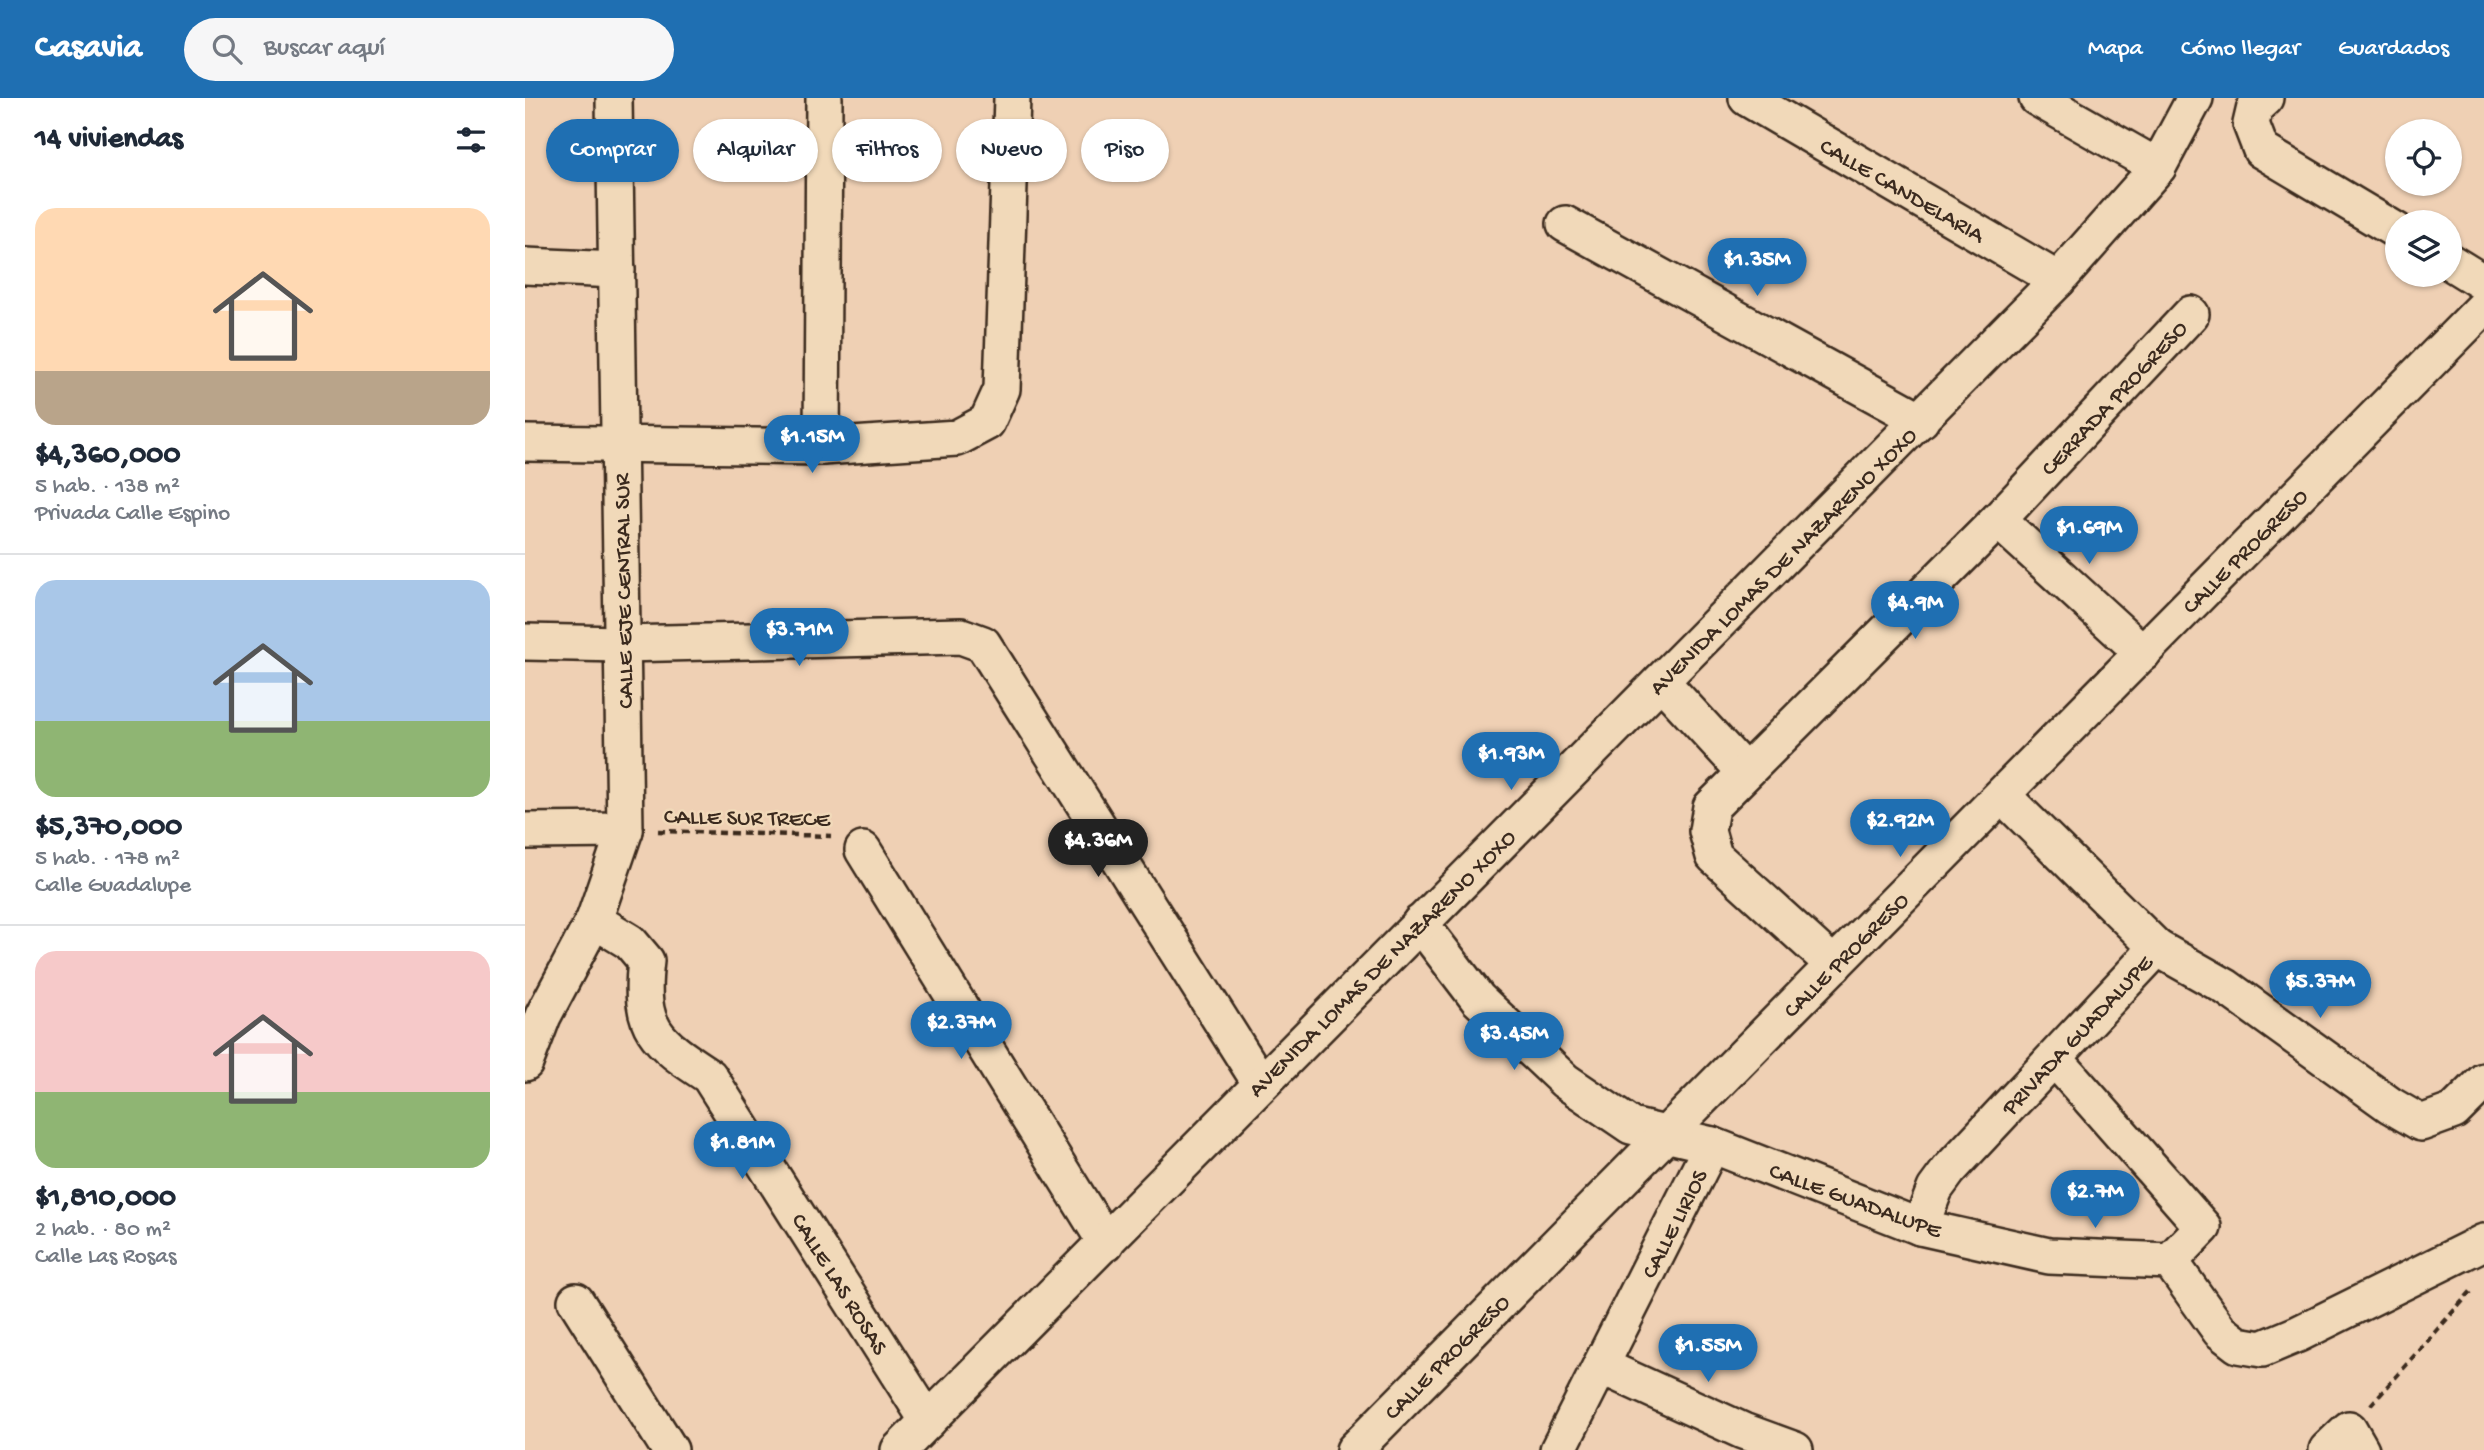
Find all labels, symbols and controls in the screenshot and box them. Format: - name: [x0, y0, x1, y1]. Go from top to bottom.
- search box: [184, 18, 674, 81]
- text: Casavia: [35, 30, 142, 68]
- icon: search: [208, 30, 246, 68]
- text: Buscar aquí: [264, 34, 385, 65]
- text: Mapa: [2088, 35, 2143, 64]
- text: Cómo llegar: [2181, 35, 2300, 64]
- text: Guardados: [2338, 35, 2449, 64]
- chip: Comprar: [546, 119, 679, 182]
- chip: Alquilar: [693, 119, 818, 182]
- chip: Filtros: [832, 119, 942, 182]
- chip: Nuevo: [956, 119, 1067, 182]
- chip: Piso: [1081, 119, 1169, 182]
- map controls: [2385, 119, 2462, 287]
- button: locate: [2385, 119, 2462, 196]
- icon: filters: [452, 121, 490, 159]
- text: 14 viviendas: [35, 123, 183, 158]
- street label: CALLE CANDELARIA: [1814, 134, 1990, 251]
- button: layers: [2385, 210, 2462, 287]
- pin: $1.35M: [1700, 238, 1814, 298]
- text: $1.35M: [1724, 247, 1790, 274]
- icon: home: [200, 253, 326, 379]
- street label: CERRADA PROGRESO: [2037, 316, 2195, 483]
- pin: $1.15M: [755, 416, 869, 475]
- street label: AVENIDA LOMAS DE NAZARENO XOXO: [1645, 423, 1924, 702]
- text: $1.15M: [780, 424, 844, 451]
- text: $4,360,000: [35, 439, 180, 474]
- street label: CALLE EJE CENTRAL SUR: [610, 472, 641, 709]
- text: 5 hab. · 138 m²: [35, 474, 180, 501]
- street label: CALLE PROGRESO: [2178, 484, 2315, 621]
- text: Privada Calle Espino: [35, 501, 230, 528]
- pin: $1.69M: [2032, 506, 2146, 566]
- text: $1.69M: [2056, 515, 2122, 542]
- pin: $4.9M: [1866, 582, 1964, 641]
- text: $4.9M: [1887, 590, 1943, 617]
- pin: $3.71M: [742, 608, 856, 668]
- text: $3.71M: [766, 617, 832, 644]
- icon: home: [200, 625, 326, 751]
- pin: $1.93M: [1454, 732, 1568, 792]
- text: $1.93M: [1478, 741, 1544, 768]
- pin: $2.92M: [1843, 800, 1957, 859]
- street label: CALLE SUR TRECE: [664, 805, 832, 834]
- text: $2.92M: [1866, 808, 1934, 835]
- text: $5,370,000: [35, 811, 182, 846]
- pin: $4.36M: [1041, 820, 1155, 879]
- street label: AVENIDA LOMAS DE NAZARENO XOXO: [1244, 825, 1523, 1104]
- text: $4.36M: [1064, 828, 1132, 855]
- text: 5 hab. · 178 m²: [35, 846, 180, 873]
- text: Calle Guadalupe: [35, 873, 191, 900]
- street label: CALLE PROGRESO: [1779, 888, 1916, 1025]
- street label: PRIVADA GUADALUPE: [1997, 949, 2161, 1123]
- pin: $5.37M: [2263, 960, 2377, 1020]
- text: $5.37M: [2285, 969, 2355, 996]
- icon: home: [200, 996, 326, 1122]
- pin: $2.37M: [904, 1002, 1018, 1061]
- text: $2.37M: [927, 1010, 995, 1037]
- pin: $3.45M: [1457, 1012, 1571, 1072]
- text: $3.45M: [1480, 1021, 1548, 1048]
- pin: $1.81M: [685, 1122, 799, 1181]
- text: $1.81M: [710, 1130, 774, 1157]
- street label: CALLE GUADALUPE: [1765, 1159, 1946, 1247]
- street label: CALLE LIRIOS: [1637, 1165, 1715, 1284]
- pin: $2.7M: [2046, 1170, 2144, 1230]
- text: $2.7M: [2067, 1179, 2123, 1206]
- text: $1,810,000: [35, 1182, 176, 1217]
- street label: CALLE LAS ROSAS: [784, 1209, 892, 1361]
- text: 2 hab. · 80 m²: [35, 1217, 171, 1244]
- text: Calle Las Rosas: [35, 1244, 176, 1271]
- street label: CALLE PROGRESO: [1380, 1290, 1517, 1427]
- pin: $1.55M: [1651, 1324, 1765, 1384]
- text: $1.55M: [1675, 1333, 1742, 1360]

